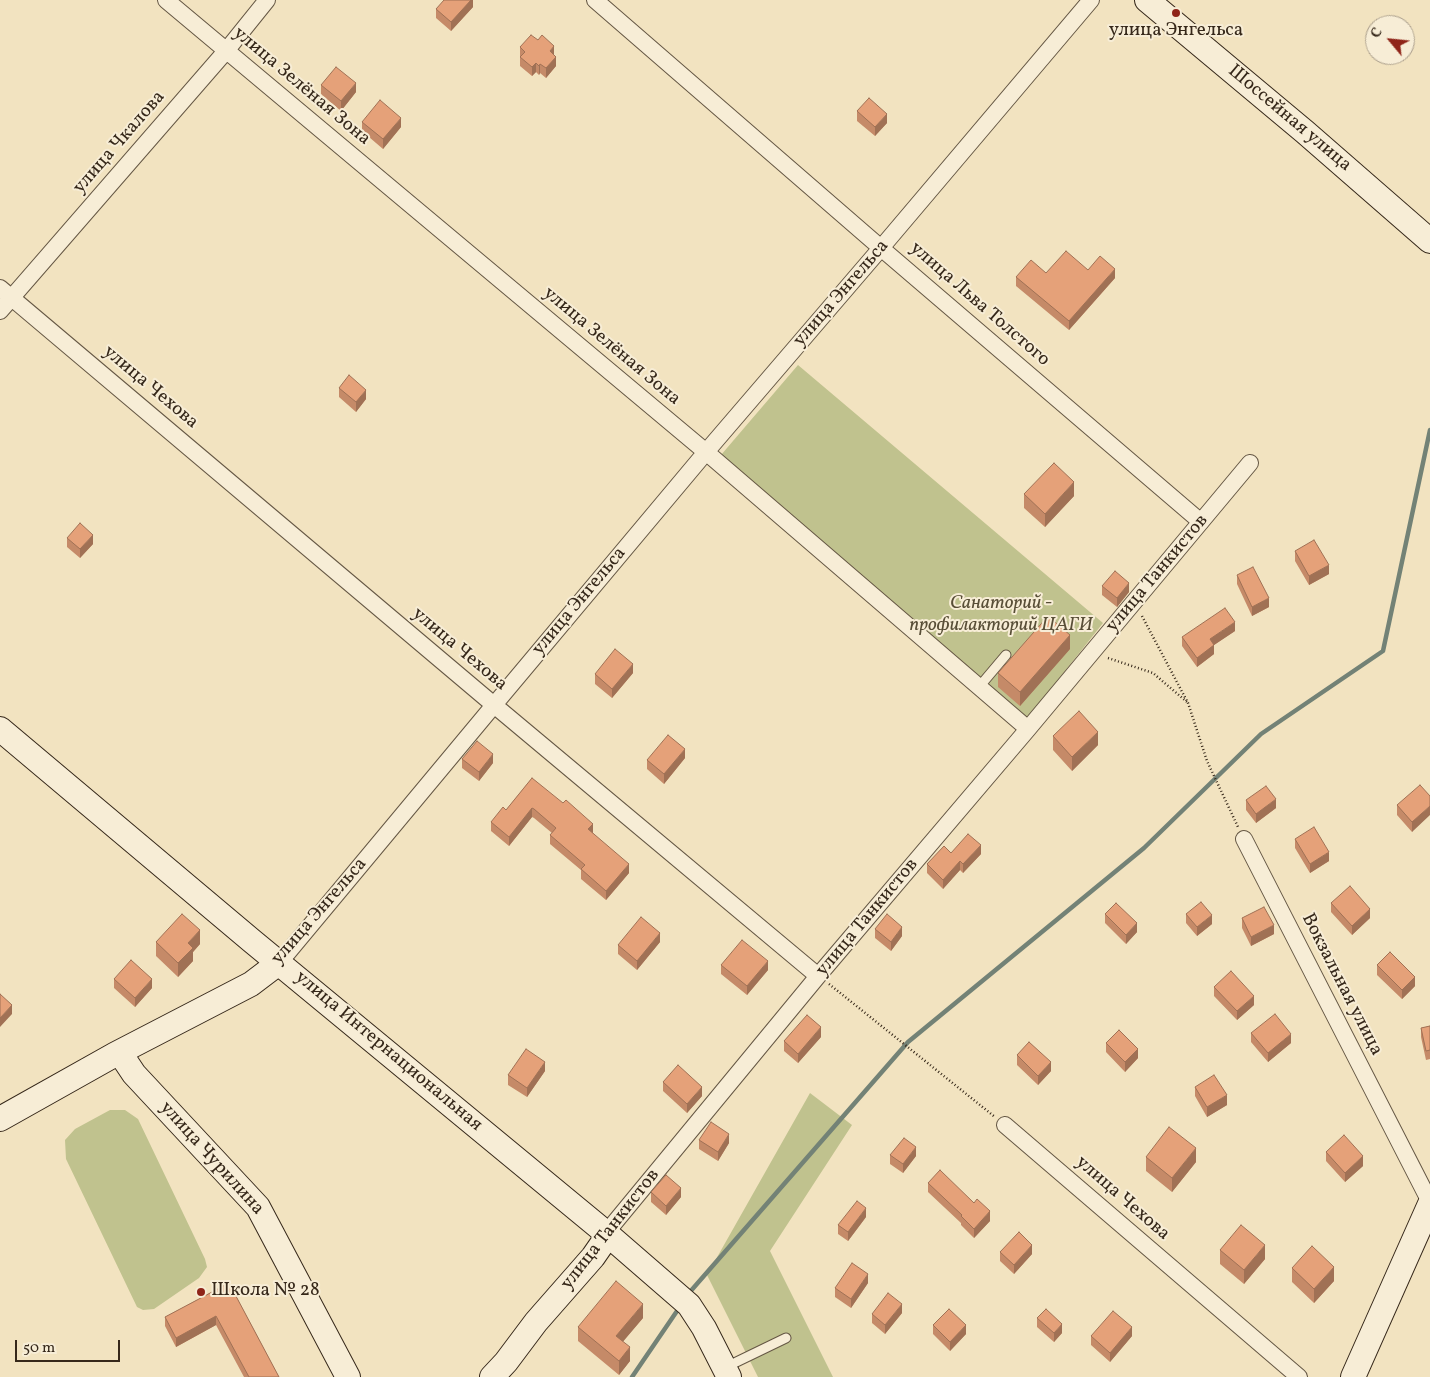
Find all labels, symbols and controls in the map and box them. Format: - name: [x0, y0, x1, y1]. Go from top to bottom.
- marker: улица Энгельса: [1170, 7, 1182, 19]
- north arrow: [1365, 15, 1415, 65]
- place label: улица Энгельса: [1109, 21, 1243, 43]
- street label: улица Зелёная Зона: [228, 23, 374, 151]
- text: С: [1367, 25, 1388, 42]
- street label: Шоссейная улица: [1222, 61, 1356, 177]
- street label: улица Чкалова: [69, 87, 171, 199]
- street label: улица Энгельса: [789, 236, 895, 352]
- street label: улица Льва Толстого: [904, 238, 1054, 372]
- street label: улица Зелёная Зона: [538, 283, 684, 411]
- street label: улица Чехова: [98, 341, 202, 435]
- street label: улица Танкистов: [1102, 510, 1214, 638]
- street label: улица Энгельса: [528, 543, 632, 661]
- park label: Санаторий - профилакторий ЦАГИ: [909, 594, 1093, 638]
- street label: улица Чехова: [407, 603, 511, 697]
- street label: улица Энгельса: [267, 854, 373, 970]
- street label: улица Танкистов: [812, 854, 924, 982]
- street label: Вокзальная улица: [1295, 910, 1387, 1060]
- street label: улица Интернациональная: [290, 967, 486, 1137]
- street label: улица Чурилина: [154, 1097, 268, 1221]
- street label: улица Чехова: [1070, 1152, 1174, 1246]
- street label: улица Танкистов: [557, 1165, 665, 1295]
- place label: Школа № 28: [211, 1281, 320, 1303]
- marker: Школа № 28: [195, 1286, 207, 1298]
- scale bar: [18, 1330, 122, 1362]
- text: 50 m: [23, 1338, 55, 1359]

